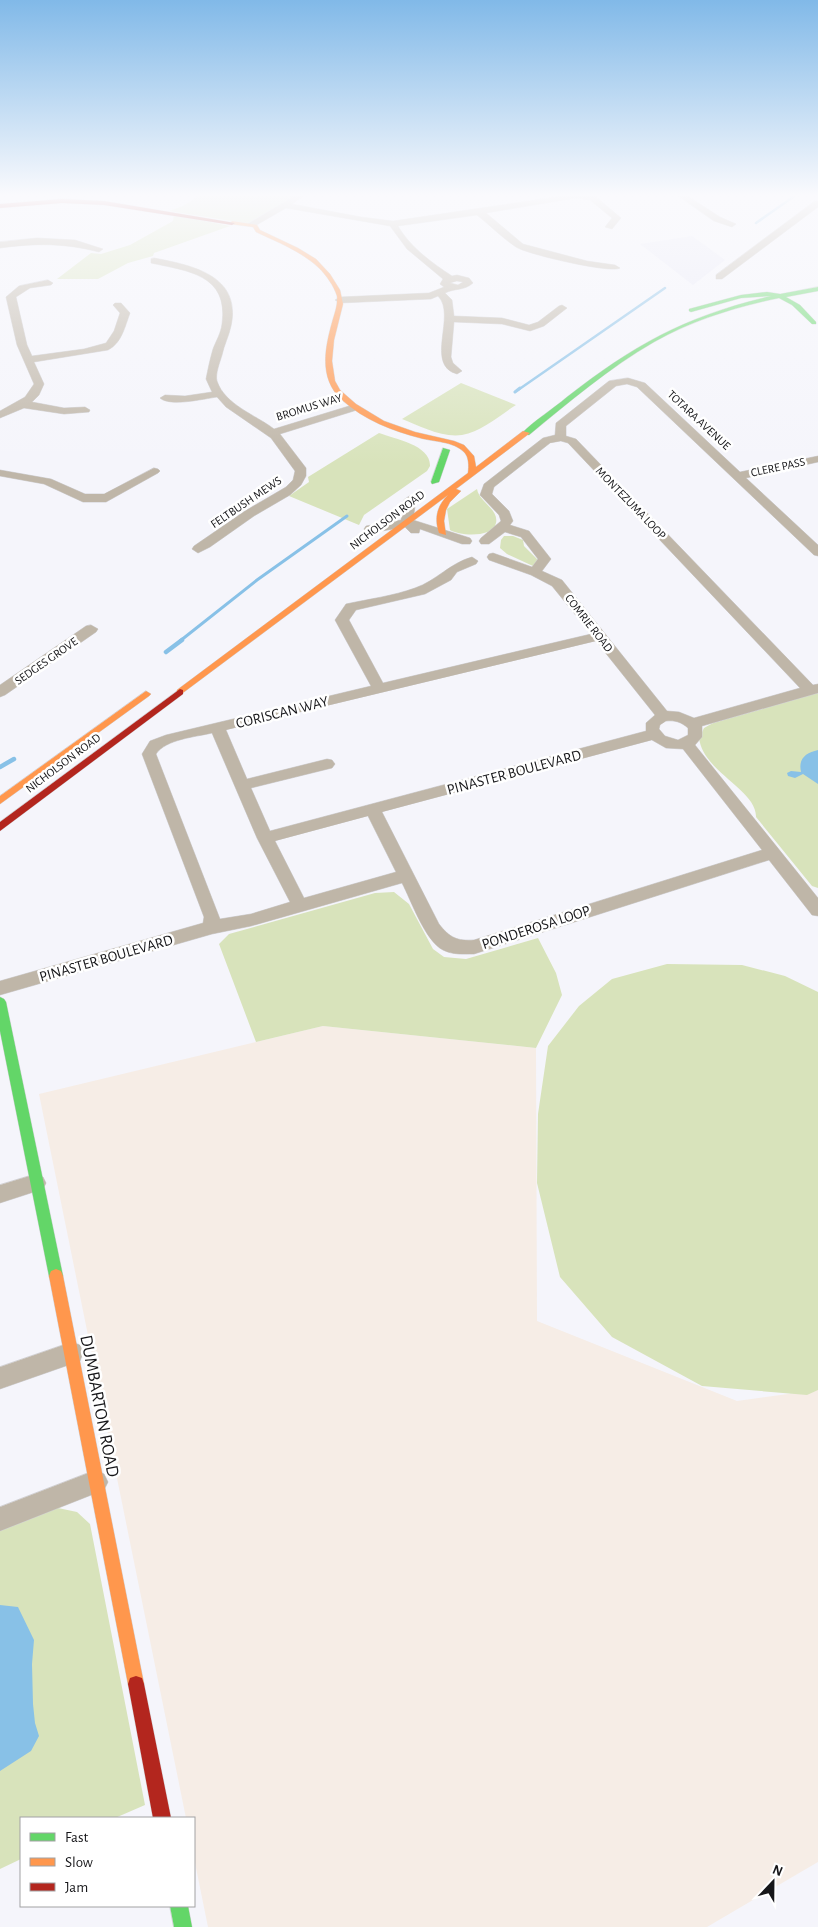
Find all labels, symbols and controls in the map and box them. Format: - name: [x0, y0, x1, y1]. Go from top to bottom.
- street label: TOTARA AVENUE: [665, 388, 733, 452]
- street label: BROMUS WAY: [275, 391, 344, 423]
- street label: CLERE PASS: [750, 455, 807, 479]
- street label: MONTEZUMA LOOP: [594, 465, 668, 541]
- street label: FELTBUSH MEWS: [208, 474, 284, 530]
- street label: NICHOLSON ROAD: [347, 488, 427, 552]
- street label: COMRIE ROAD: [563, 592, 615, 654]
- street label: SEDGES GROVE: [12, 635, 80, 687]
- street label: CORISCAN WAY: [234, 694, 330, 731]
- street label: NICHOLSON ROAD: [23, 731, 103, 795]
- street label: PINASTER BOULEVARD: [445, 747, 583, 798]
- street label: PONDEROSA LOOP: [480, 903, 592, 952]
- street label: PINASTER BOULEVARD: [38, 932, 175, 985]
- street label: DUMBARTON ROAD: [76, 1334, 122, 1479]
- legend: [20, 1817, 195, 1907]
- text: Fast: [65, 1830, 89, 1845]
- text: Slow: [65, 1855, 93, 1870]
- north arrow: [748, 1857, 798, 1907]
- text: N: [770, 1863, 785, 1879]
- text: Jam: [65, 1880, 88, 1895]

